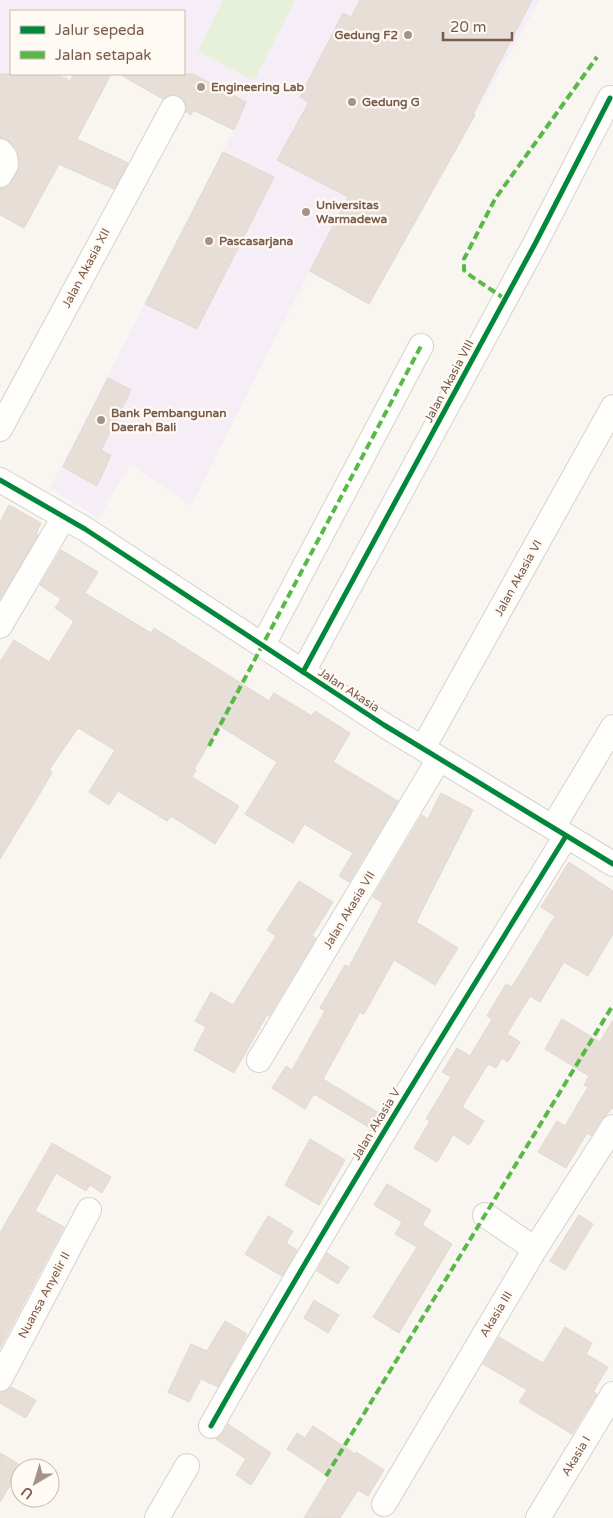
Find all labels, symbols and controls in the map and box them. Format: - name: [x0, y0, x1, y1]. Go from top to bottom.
- legend: [10, 10, 185, 75]
- scale bar: [443, 10, 512, 42]
- text: 20 m: [450, 18, 487, 36]
- text: Jalur sepeda: [55, 21, 144, 39]
- place label: Gedung F2: [334, 28, 398, 43]
- marker: Gedung F2: [402, 29, 414, 41]
- text: Jalan setapak: [55, 46, 152, 64]
- place label: Engineering Lab: [211, 80, 305, 95]
- marker: Engineering Lab: [195, 81, 207, 93]
- place label: Gedung G: [362, 95, 420, 110]
- marker: Gedung G: [346, 96, 358, 108]
- place label: Universitas Warmadewa: [316, 198, 387, 226]
- marker: Universitas Warmadewa: [300, 206, 312, 218]
- street label: Jalan Akasia XII: [59, 226, 113, 310]
- place label: Pascasarjana: [219, 234, 294, 249]
- marker: Pascasarjana: [203, 235, 215, 247]
- street label: Jalan Akasia VIII: [421, 337, 477, 425]
- place label: Bank Pembangunan Daerah Bali: [111, 406, 227, 434]
- marker: Bank Pembangunan Daerah Bali: [95, 414, 107, 426]
- street label: Jalan Akasia VI: [491, 537, 545, 619]
- street label: Jalan Akasia: [316, 665, 382, 715]
- street label: Jalan Akasia VII: [320, 869, 378, 951]
- street label: Jalan Akasia V: [349, 1085, 403, 1163]
- street label: Nuansa Anyelir II: [15, 1249, 73, 1341]
- street label: Akasia III: [477, 1289, 515, 1339]
- street label: Akasia I: [559, 1434, 593, 1478]
- north arrow: [10, 1458, 60, 1508]
- text: U: [18, 1483, 37, 1503]

